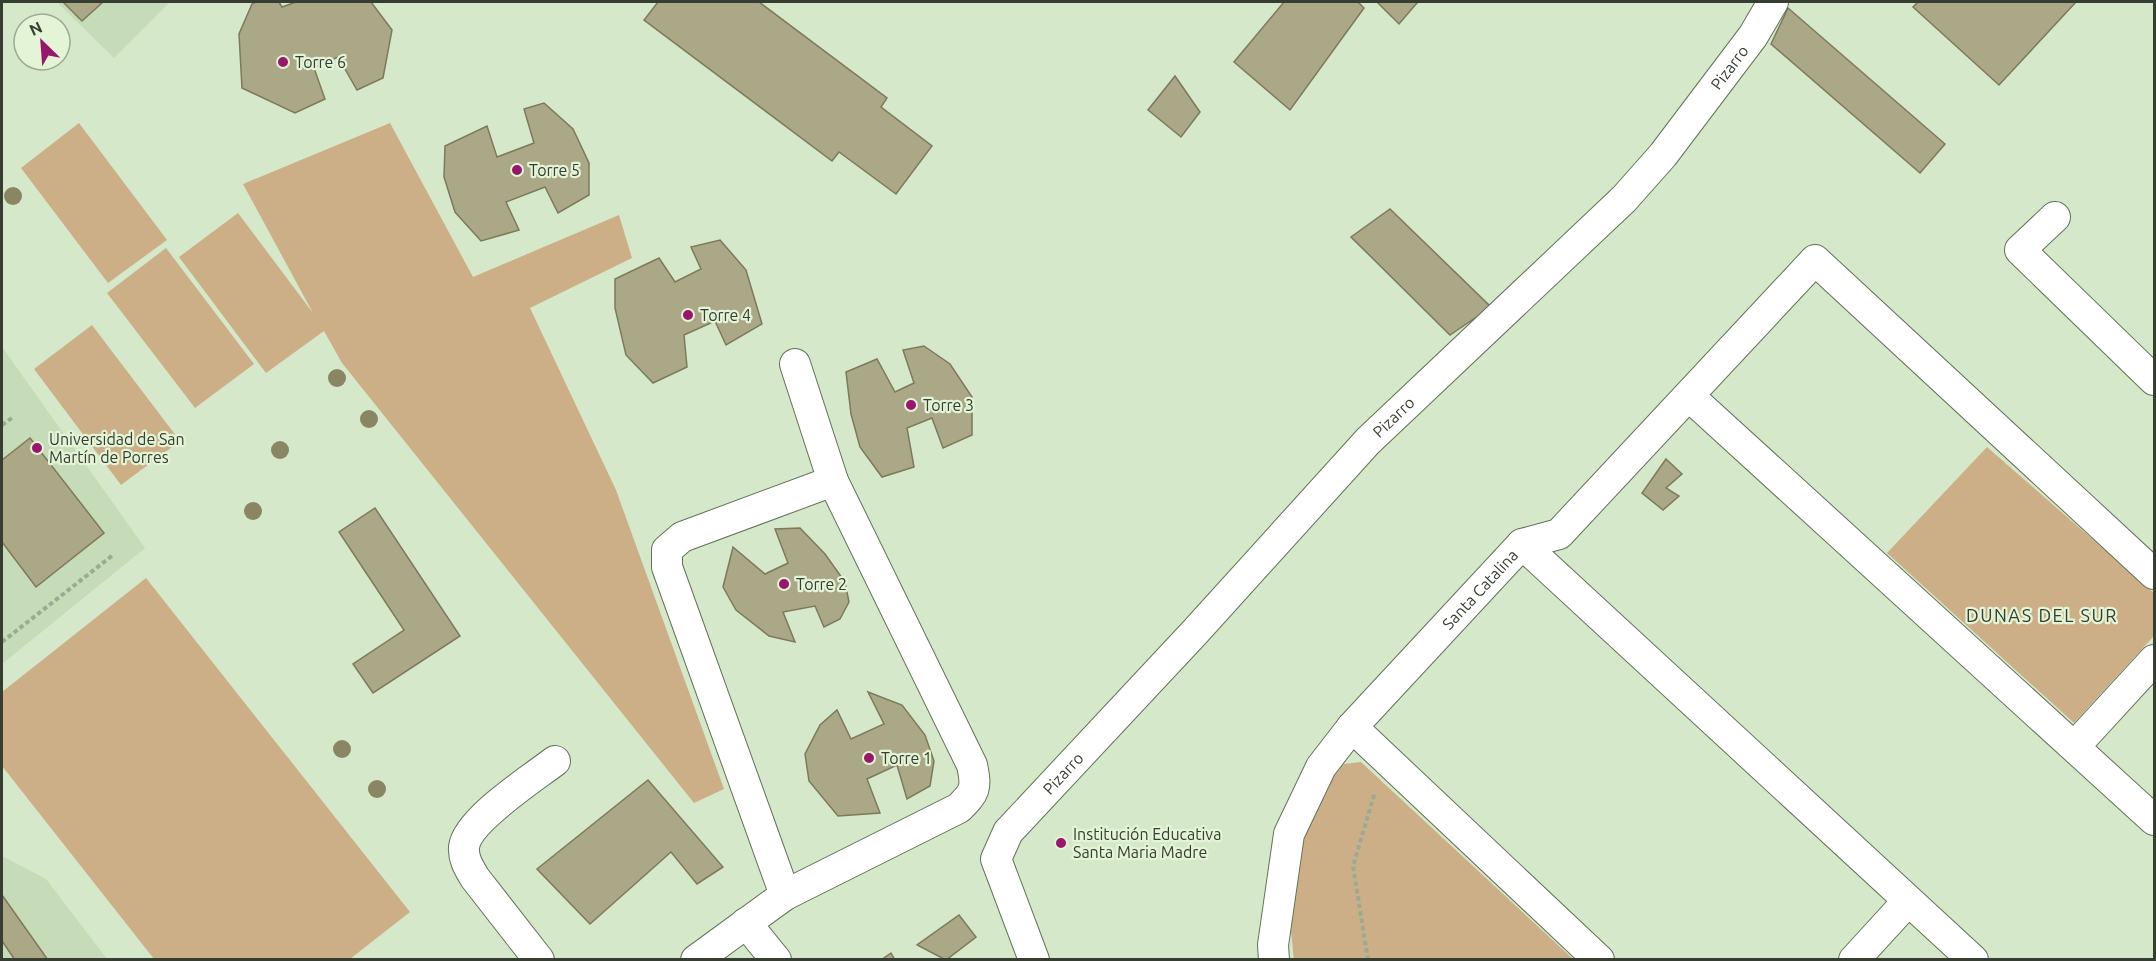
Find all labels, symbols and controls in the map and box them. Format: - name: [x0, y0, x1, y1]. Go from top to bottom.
- north arrow: [12, 12, 72, 72]
- text: N: [26, 18, 45, 39]
- street label: Pizarro: [1707, 42, 1752, 93]
- place label: Torre 6: [295, 53, 346, 71]
- marker: Torre 6: [276, 55, 290, 69]
- place label: Torre 5: [529, 161, 580, 179]
- marker: Torre 5: [510, 163, 524, 177]
- place label: Torre 4: [700, 306, 751, 324]
- marker: Torre 4: [681, 308, 695, 322]
- street label: Pizarro: [1369, 393, 1418, 441]
- place label: Torre 3: [923, 396, 974, 414]
- marker: Torre 3: [904, 398, 918, 412]
- place label: Universidad de San Martín de Porres: [49, 430, 185, 466]
- marker: Universidad de San Martín de Porres: [30, 441, 44, 455]
- street label: Santa Catalina: [1439, 546, 1521, 633]
- place label: Torre 2: [796, 575, 847, 593]
- marker: Torre 2: [777, 577, 791, 591]
- district label: DUNAS DEL SUR: [1966, 605, 2118, 625]
- place label: Torre 1: [881, 749, 932, 767]
- street label: Pizarro: [1039, 749, 1087, 798]
- marker: Torre 1: [862, 751, 876, 765]
- place label: Institución Educativa Santa Maria Madre: [1073, 825, 1221, 861]
- marker: Institución Educativa Santa Maria Madre: [1054, 836, 1068, 850]

